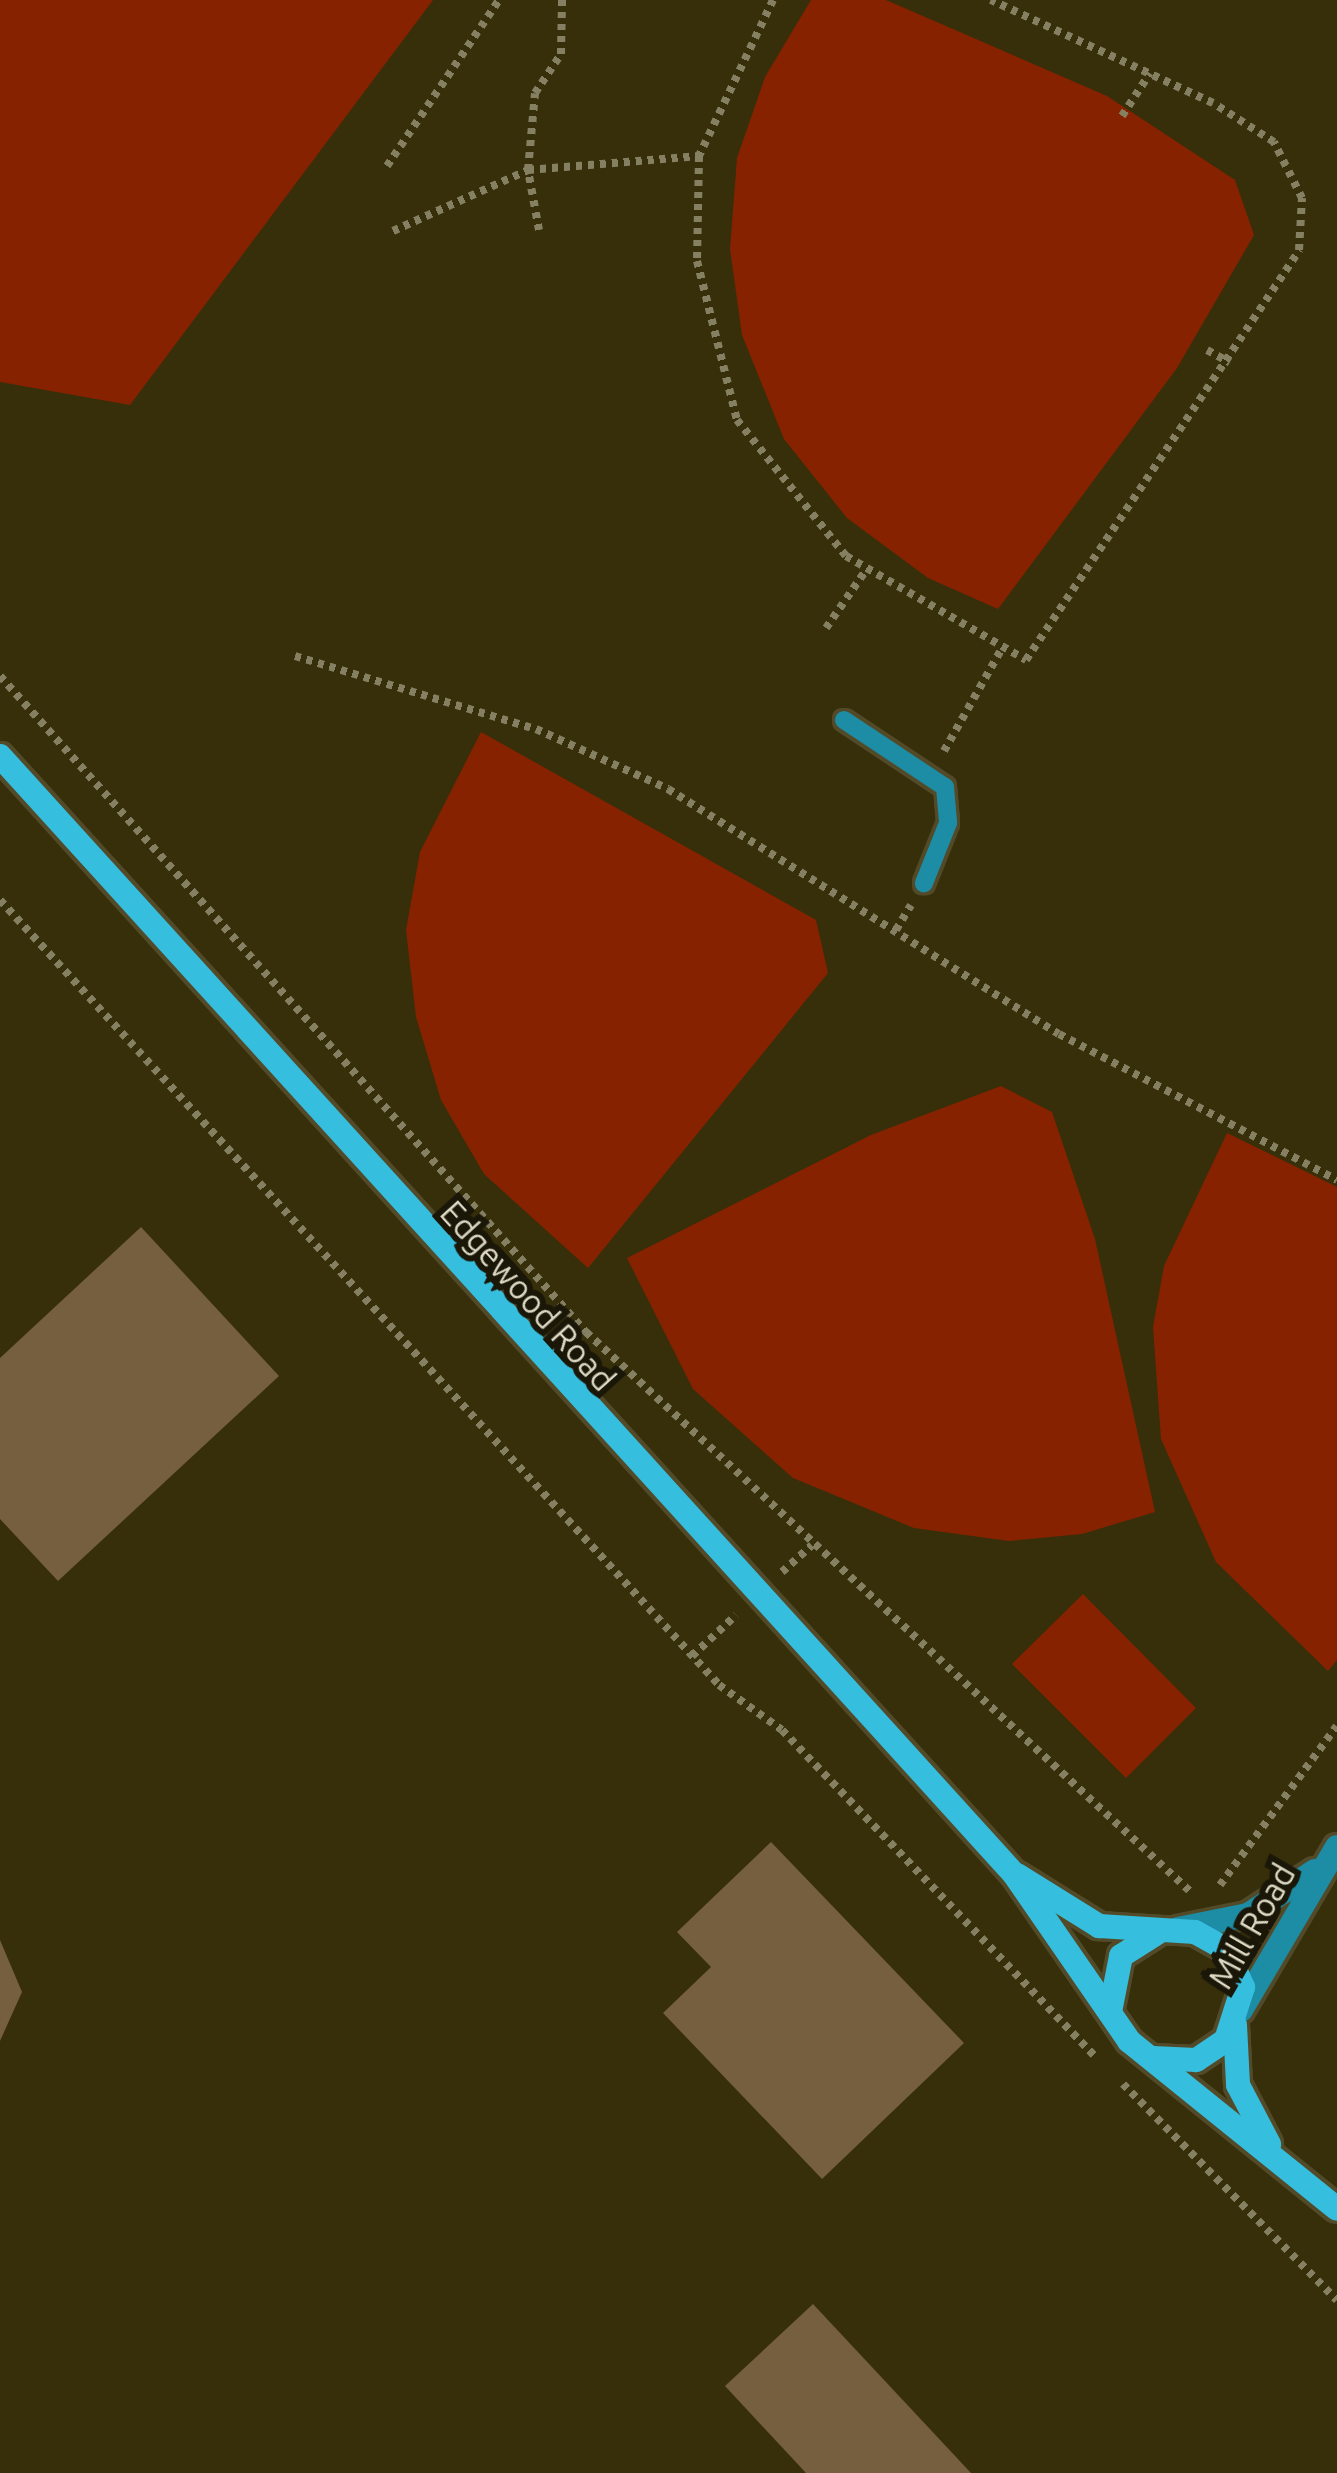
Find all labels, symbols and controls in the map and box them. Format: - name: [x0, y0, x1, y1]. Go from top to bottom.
- street label: Edgewood Road: [432, 1193, 624, 1399]
- street label: Mill Road: [1200, 1857, 1304, 1995]

